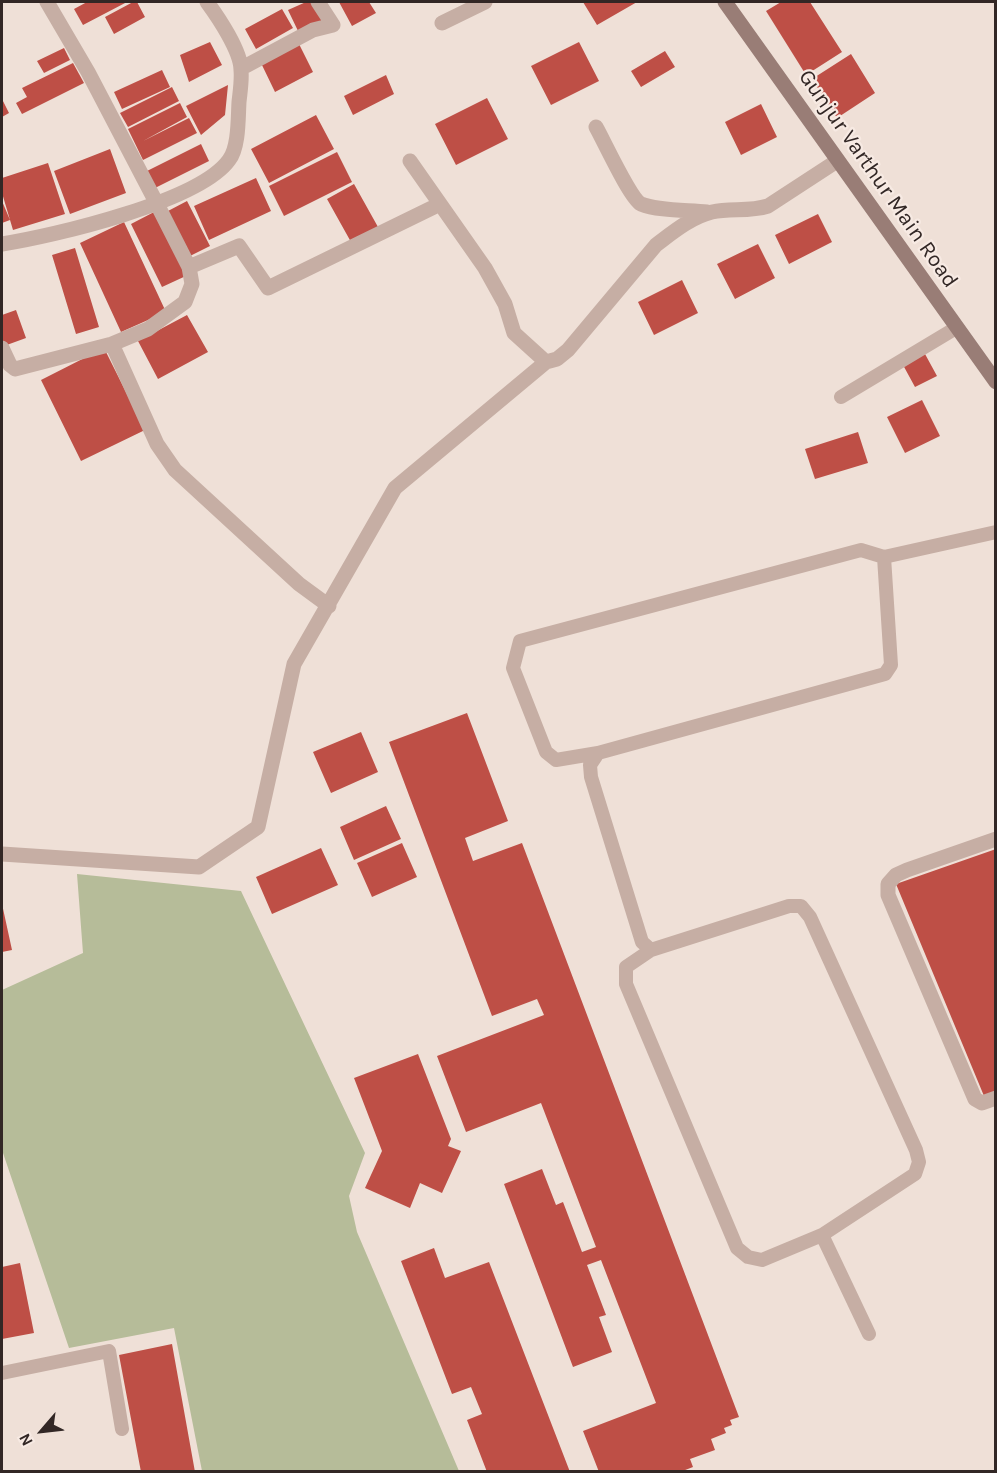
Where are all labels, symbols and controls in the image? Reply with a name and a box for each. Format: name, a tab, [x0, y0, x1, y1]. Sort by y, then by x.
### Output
street label: Gunjur Varthur Main Road	[793, 65, 963, 293]
north arrow	[12, 1401, 72, 1461]
text: N	[15, 1430, 37, 1449]

